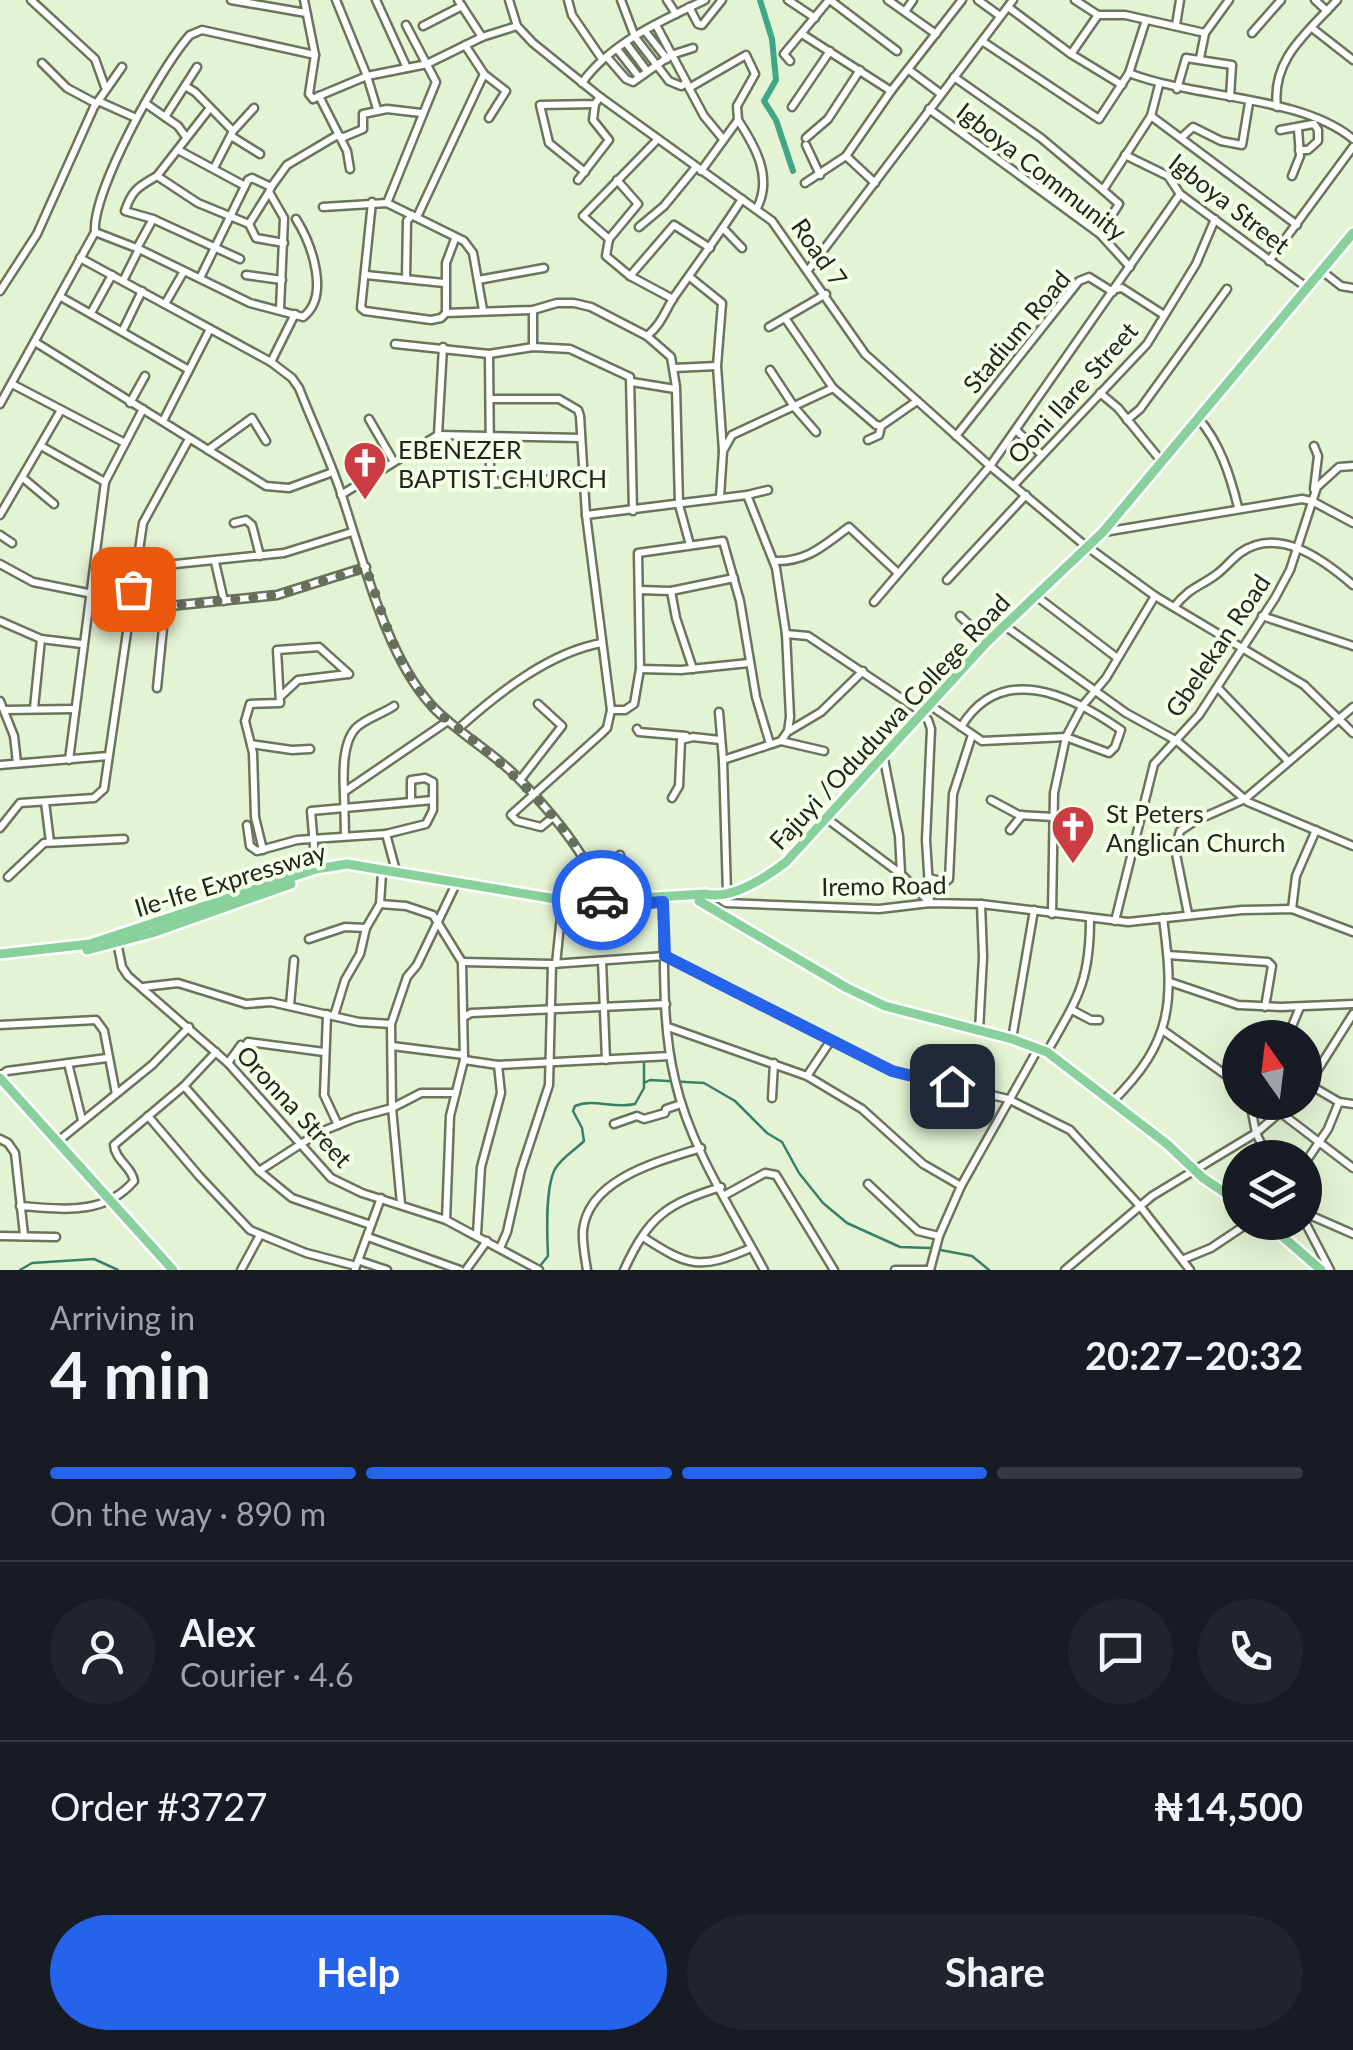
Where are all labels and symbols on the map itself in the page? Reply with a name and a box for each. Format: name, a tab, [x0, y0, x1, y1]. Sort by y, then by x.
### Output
street label: Igboya Community	[951, 96, 1133, 246]
street label: Igboya Street	[1164, 147, 1296, 259]
street label: Road 7	[786, 212, 854, 292]
street label: Stadium Road	[956, 264, 1076, 398]
street label: Ooni Ilare Street	[1001, 315, 1143, 469]
place label: EBENEZER BAPTIST CHURCH	[398, 434, 607, 493]
church icon: EBENEZER BAPTIST CHURCH	[342, 440, 388, 501]
pin	[91, 547, 176, 632]
street label: Gbelekan Road	[1158, 568, 1276, 722]
street label: Fajuyi /Oduduwa College Road	[763, 587, 1015, 855]
place label: St Peters Anglican Church	[1106, 798, 1286, 857]
church icon: St Peters Anglican Church	[1050, 804, 1096, 865]
street label: Ile-Ife Expressway	[131, 836, 329, 922]
courier	[552, 850, 652, 950]
street label: Iremo Road	[821, 869, 947, 901]
north arrow	[1222, 1020, 1322, 1120]
street label: Oronna Street	[231, 1039, 359, 1173]
pin	[910, 1044, 995, 1129]

